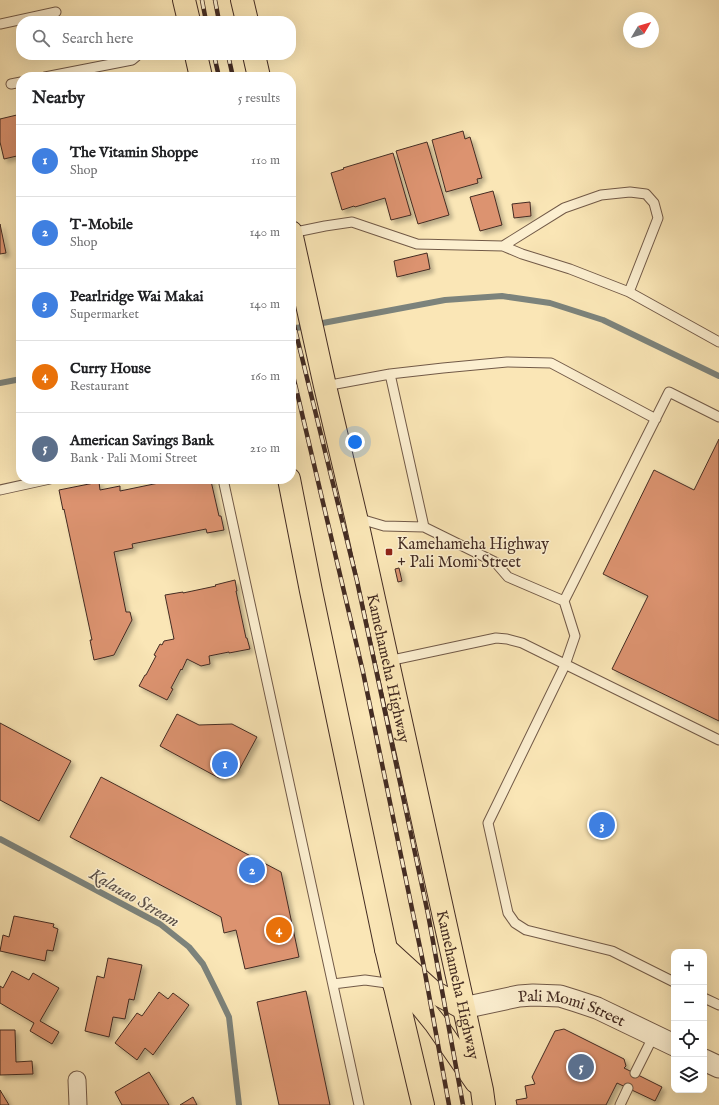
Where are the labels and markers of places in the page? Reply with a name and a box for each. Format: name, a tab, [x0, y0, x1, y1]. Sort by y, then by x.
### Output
place label: Kamehameha Highway + Pali Momi Street	[397, 535, 549, 573]
marker: Kamehameha Highway + Pali Momi Street	[384, 547, 394, 557]
pin: 1	[212, 749, 238, 779]
pin: 3	[589, 810, 615, 840]
pin: 2	[239, 855, 265, 885]
pin: 4	[266, 915, 292, 945]
pin: 5	[568, 1052, 594, 1082]

